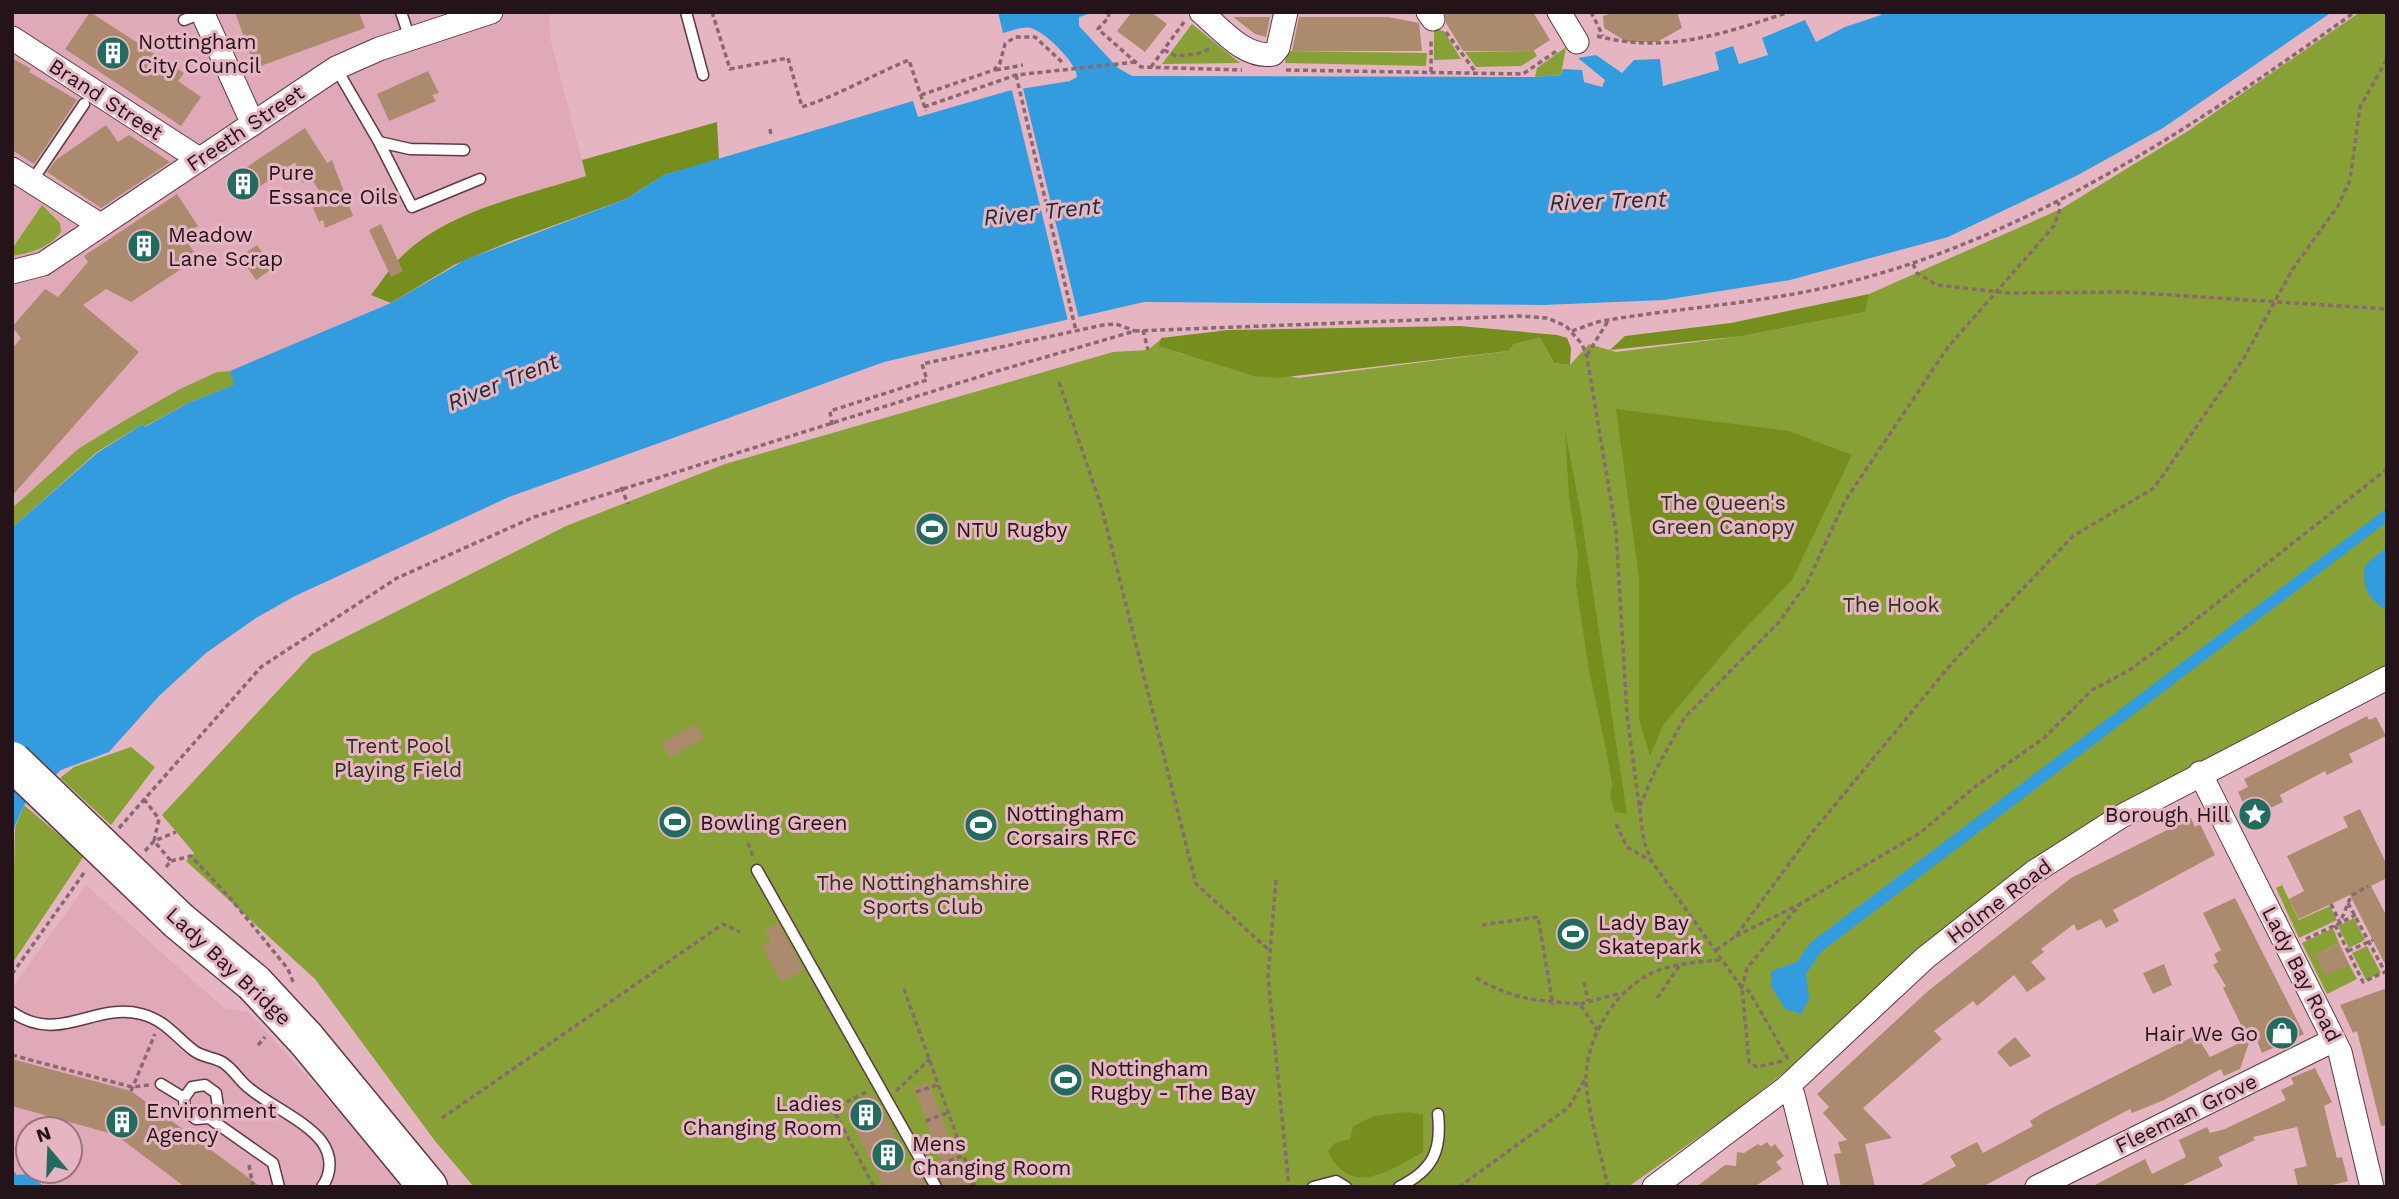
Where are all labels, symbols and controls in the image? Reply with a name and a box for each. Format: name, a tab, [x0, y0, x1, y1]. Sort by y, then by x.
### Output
place label: Nottingham City Council	[138, 29, 262, 78]
building icon: Nottingham City Council	[94, 34, 132, 72]
street label: Brand Street	[45, 53, 168, 145]
street label: Freeth Street	[182, 79, 309, 176]
place label: Pure Essance Oils	[268, 160, 398, 209]
building icon: Pure Essance Oils	[224, 165, 262, 203]
water label: River Trent	[1549, 185, 1668, 217]
water label: River Trent	[982, 192, 1103, 232]
place label: Meadow Lane Scrap	[168, 222, 283, 271]
building icon: Meadow Lane Scrap	[125, 227, 163, 265]
water label: River Trent	[443, 347, 563, 417]
park label: The Queen's Green Canopy	[1651, 490, 1795, 539]
sports icon: NTU Rugby	[913, 510, 951, 548]
place label: NTU Rugby	[956, 517, 1068, 542]
park label: The Hook	[1843, 592, 1940, 617]
park label: Trent Pool Playing Field	[334, 733, 462, 782]
place icon: Borough Hill	[2236, 795, 2274, 833]
place label: Nottingham Corsairs RFC	[1006, 801, 1137, 850]
place label: Borough Hill	[2105, 802, 2231, 827]
sports icon: Bowling Green	[656, 803, 694, 841]
sports icon: Nottingham Corsairs RFC	[962, 806, 1000, 844]
place label: Bowling Green	[700, 810, 848, 835]
street label: Holme Road	[1942, 853, 2056, 949]
park label: The Nottinghamshire Sports Club	[816, 870, 1030, 919]
street label: Lady Bay Bridge	[161, 902, 297, 1030]
street label: Lady Bay Road	[2257, 902, 2347, 1046]
place label: Lady Bay Skatepark	[1598, 910, 1701, 959]
sports icon: Lady Bay Skatepark	[1554, 915, 1592, 953]
shop icon: Hair We Go	[2263, 1014, 2301, 1052]
place label: Hair We Go	[2144, 1021, 2258, 1046]
place label: Nottingham Rugby - The Bay	[1090, 1056, 1256, 1105]
sports icon: Nottingham Rugby - The Bay	[1047, 1061, 1085, 1099]
street label: Fleeman Grove	[2111, 1068, 2261, 1158]
place label: Ladies Changing Room	[683, 1091, 842, 1140]
building icon: Ladies Changing Room	[847, 1096, 885, 1134]
place label: Environment Agency	[146, 1098, 276, 1147]
building icon: Environment Agency	[103, 1103, 141, 1141]
north arrow	[14, 1115, 84, 1185]
text: N	[33, 1121, 54, 1148]
place label: Mens Changing Room	[912, 1131, 1071, 1180]
building icon: Mens Changing Room	[869, 1136, 907, 1174]

